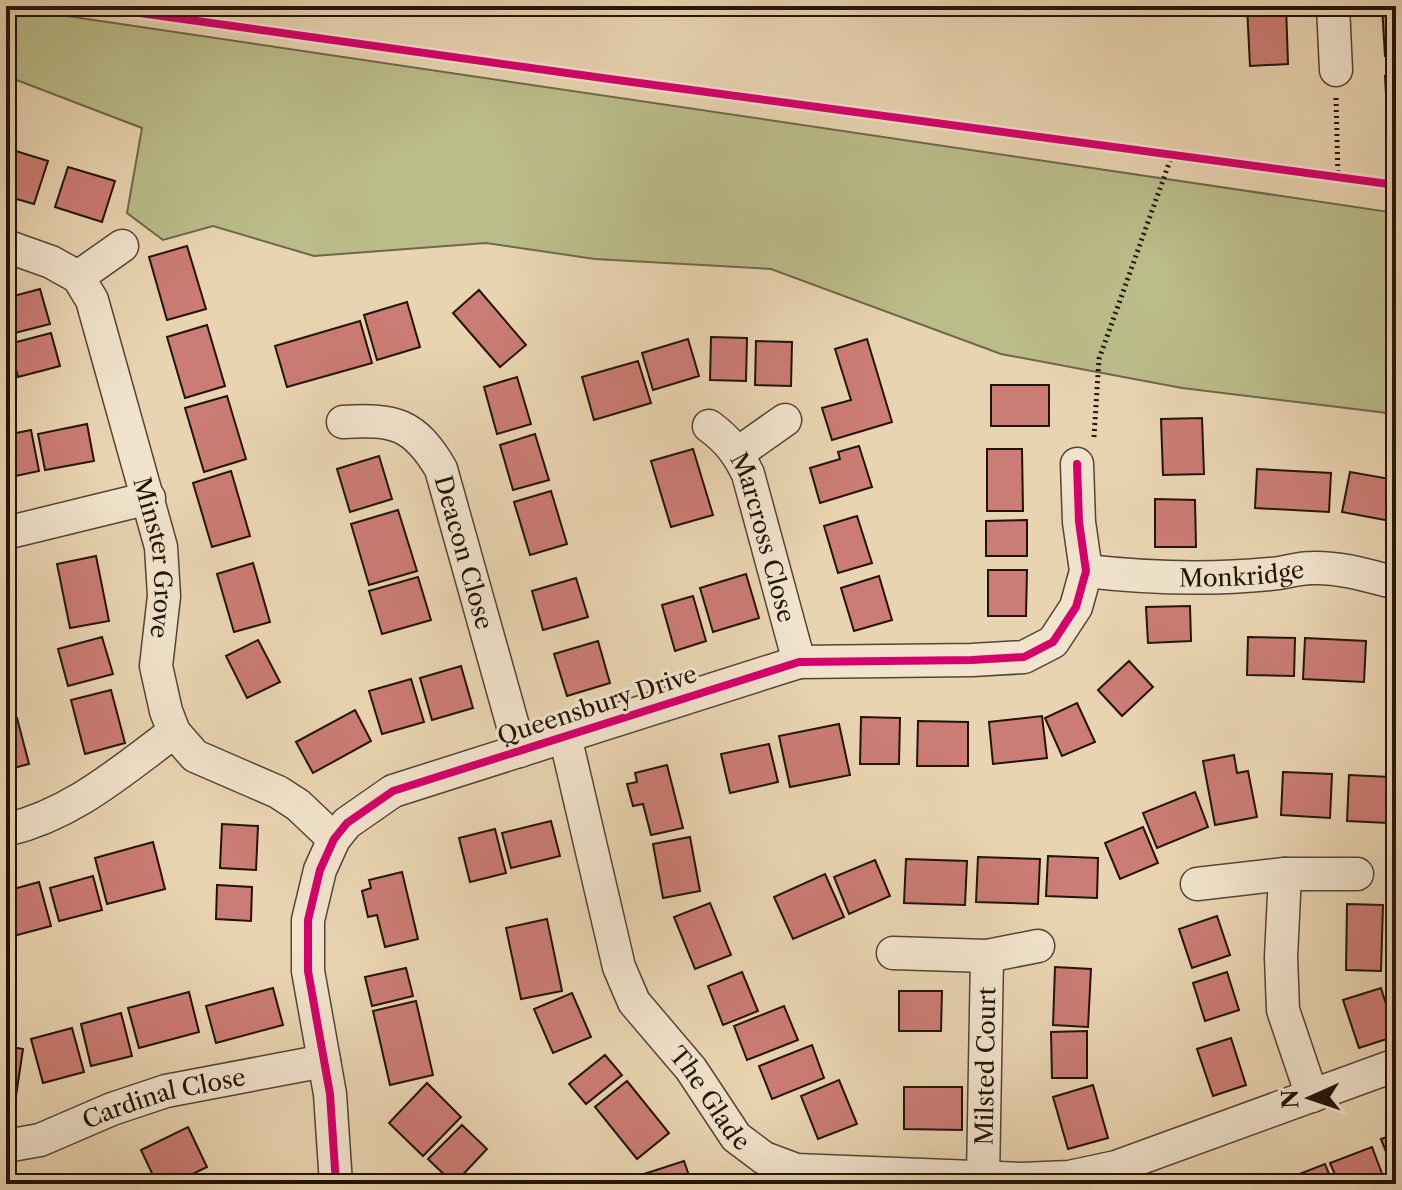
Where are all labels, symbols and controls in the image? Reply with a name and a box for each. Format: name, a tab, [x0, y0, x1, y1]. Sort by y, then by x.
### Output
street label: Marcross Close	[725, 447, 802, 626]
street label: Deacon Close	[429, 472, 500, 633]
street label: Minster Grove	[128, 474, 179, 640]
street label: Monkridge	[1179, 554, 1306, 592]
street label: Queensbury Drive	[494, 659, 700, 751]
street label: Milsted Court	[969, 986, 1001, 1146]
street label: The Glade	[664, 1040, 755, 1157]
north arrow	[1270, 1058, 1350, 1138]
street label: Cardinal Close	[78, 1062, 248, 1135]
text: N	[1277, 1089, 1305, 1109]

